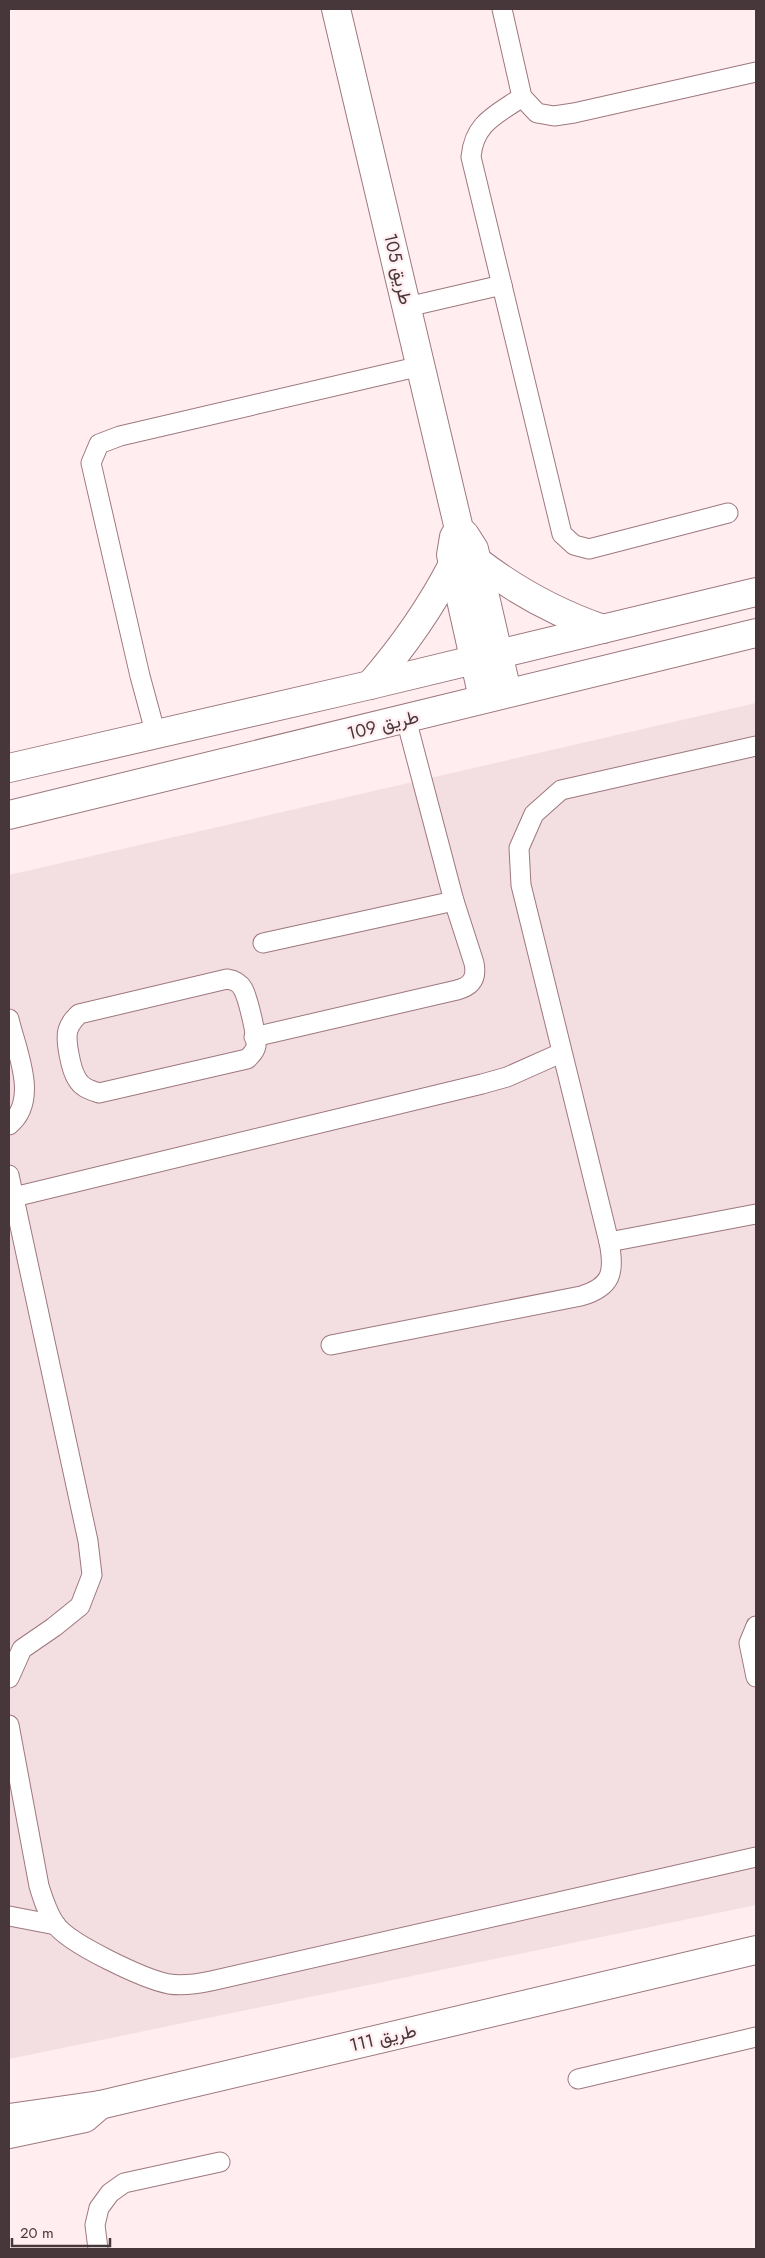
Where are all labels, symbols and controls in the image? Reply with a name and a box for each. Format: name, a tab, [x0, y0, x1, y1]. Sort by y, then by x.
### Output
street label: طريق 105	[377, 231, 419, 307]
street label: طريق 109	[345, 704, 421, 746]
street label: طريق 111	[347, 2018, 419, 2058]
scale bar	[12, 2216, 110, 2248]
text: 20 m	[20, 2222, 54, 2244]

